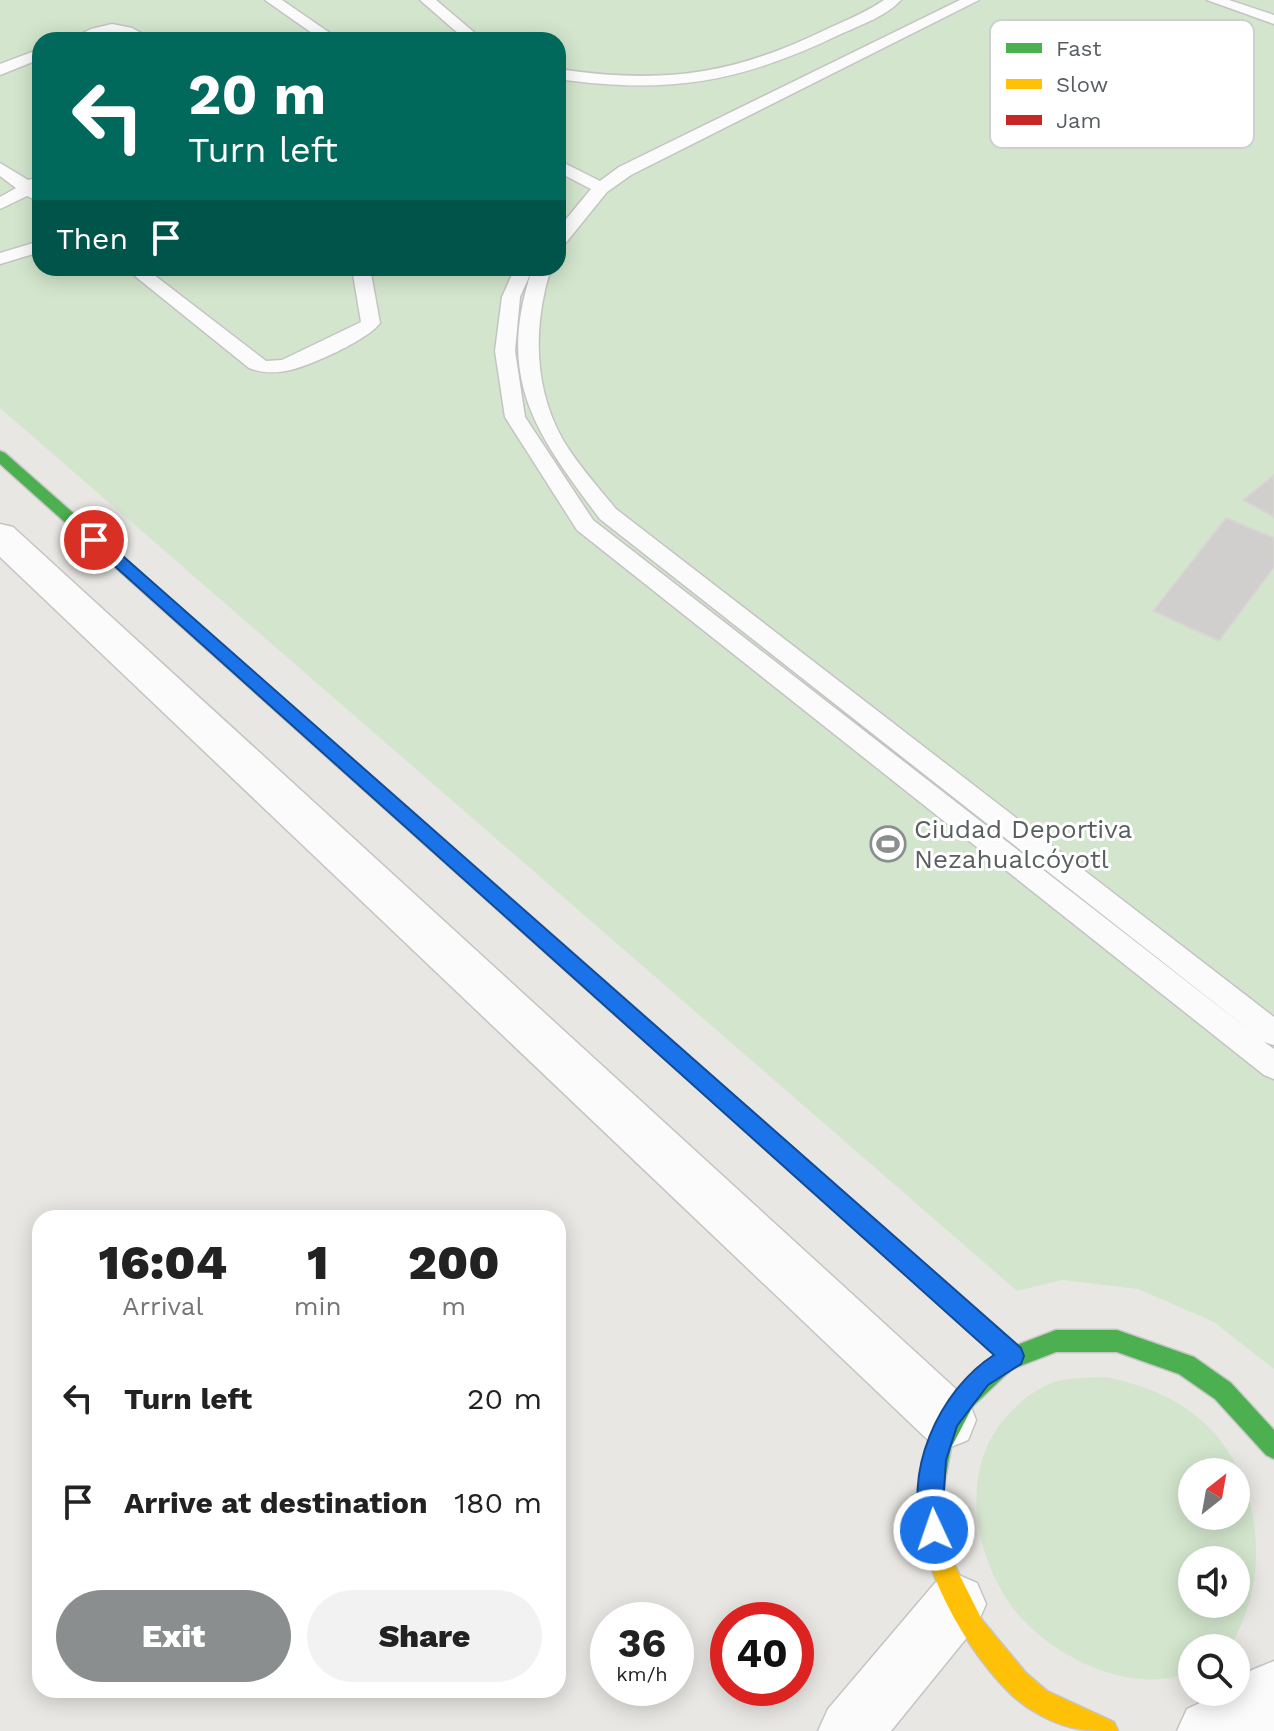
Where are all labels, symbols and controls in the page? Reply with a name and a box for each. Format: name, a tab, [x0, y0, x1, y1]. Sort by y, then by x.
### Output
legend	[990, 20, 1254, 148]
text: Fast	[1056, 36, 1102, 61]
text: 20 m	[188, 62, 326, 128]
icon: left	[56, 64, 160, 168]
text: Slow	[1056, 72, 1108, 97]
text: Jam	[1056, 108, 1101, 133]
text: Turn left	[188, 129, 338, 171]
icon: arrive	[144, 216, 188, 260]
text: Then	[56, 221, 128, 256]
pin	[60, 506, 128, 574]
icon: arrive	[72, 518, 116, 562]
place label: Ciudad Deportiva Nezahualcóyotl	[914, 814, 1132, 874]
sports icon: Ciudad Deportiva Nezahualcóyotl	[869, 825, 907, 863]
text: 16:04	[99, 1234, 227, 1291]
text: 1	[307, 1234, 328, 1291]
text: 200	[408, 1234, 499, 1291]
text: Arrival	[122, 1291, 203, 1321]
text: min	[294, 1291, 342, 1321]
text: m	[441, 1291, 466, 1321]
icon: left	[56, 1376, 100, 1420]
text: Turn left	[124, 1381, 252, 1416]
text: 20 m	[467, 1381, 542, 1416]
north arrow	[1178, 1458, 1250, 1530]
map controls	[1178, 1458, 1250, 1706]
icon: arrive	[56, 1480, 100, 1524]
text: Arrive at destination	[124, 1485, 428, 1520]
text: 180 m	[454, 1485, 542, 1520]
position arrow	[892, 1488, 976, 1572]
button: sound	[1178, 1546, 1250, 1618]
button: Exit	[56, 1590, 291, 1682]
button: Share	[307, 1590, 542, 1682]
speed limit sign: 40	[710, 1602, 814, 1706]
text: 36	[618, 1620, 666, 1667]
button: search	[1178, 1634, 1250, 1706]
text: km/h	[616, 1662, 668, 1686]

